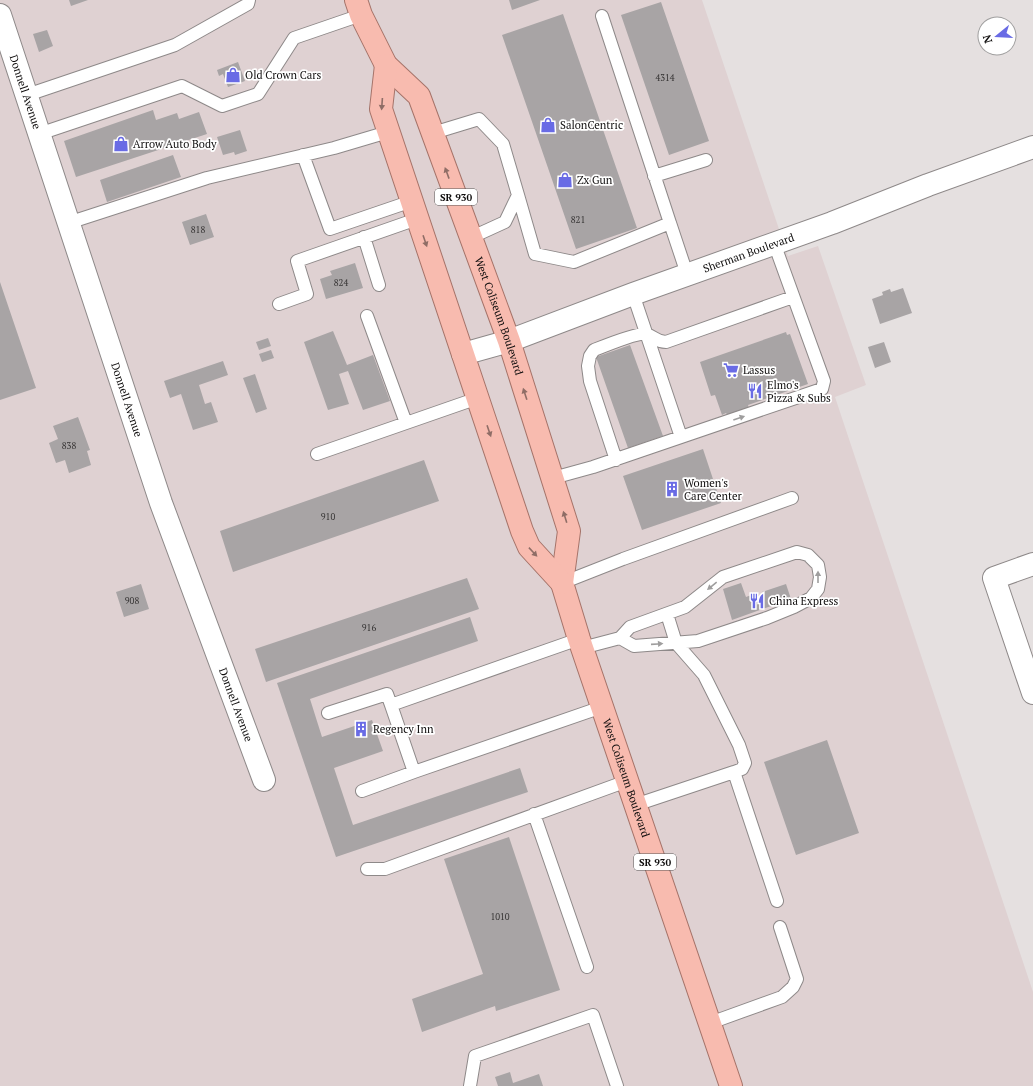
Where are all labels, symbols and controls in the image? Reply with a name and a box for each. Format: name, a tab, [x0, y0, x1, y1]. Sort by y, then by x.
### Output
north arrow	[977, 16, 1017, 56]
text: N	[979, 32, 995, 45]
street label: Donnell Avenue	[7, 53, 44, 131]
shop icon: Old Crown Cars	[224, 66, 242, 84]
place label: Old Crown Cars	[245, 68, 322, 82]
house number: 4314	[655, 72, 675, 84]
one-way arrow	[378, 98, 385, 110]
shop icon: SalonCentric	[539, 116, 557, 134]
place label: SalonCentric	[560, 118, 623, 132]
shop icon: Arrow Auto Body	[112, 135, 130, 153]
place label: Arrow Auto Body	[133, 137, 217, 151]
one-way arrow	[444, 166, 450, 178]
shop icon: Zx Gun	[556, 171, 574, 189]
place label: Zx Gun	[577, 173, 613, 187]
road number: SR 930	[435, 189, 477, 205]
house number: 821	[571, 214, 585, 226]
house number: 818	[191, 224, 205, 236]
street label: Sherman Boulevard	[701, 230, 796, 275]
one-way arrow	[422, 235, 428, 247]
street label: West Coliseum Boulevard	[472, 255, 526, 377]
house number: 824	[334, 277, 348, 289]
street label: Donnell Avenue	[108, 361, 146, 439]
supermarket icon: Lassus	[722, 361, 740, 379]
place label: Lassus	[743, 363, 775, 377]
place label: Elmo's Pizza & Subs	[767, 378, 831, 405]
restaurant icon: Elmo's Pizza & Subs	[746, 382, 764, 400]
one-way arrow	[522, 387, 528, 399]
one-way arrow	[733, 414, 745, 420]
one-way arrow	[486, 425, 492, 437]
house number: 838	[62, 440, 76, 452]
place label: Women's Care Center	[684, 476, 743, 503]
building icon: Women's Care Center	[663, 480, 681, 498]
house number: 910	[321, 511, 335, 523]
one-way arrow	[562, 511, 568, 523]
one-way arrow	[529, 547, 538, 557]
one-way arrow	[815, 570, 821, 583]
one-way arrow	[706, 582, 717, 591]
restaurant icon: China Express	[748, 592, 766, 610]
place label: China Express	[769, 594, 838, 608]
house number: 908	[125, 595, 139, 607]
house number: 916	[362, 622, 376, 634]
one-way arrow	[651, 641, 663, 648]
street label: Donnell Avenue	[216, 666, 256, 744]
street label: West Coliseum Boulevard	[600, 717, 653, 839]
building icon: Regency Inn	[352, 720, 370, 738]
place label: Regency Inn	[373, 722, 434, 736]
road number: SR 930	[634, 854, 676, 870]
house number: 1010	[490, 911, 510, 923]

